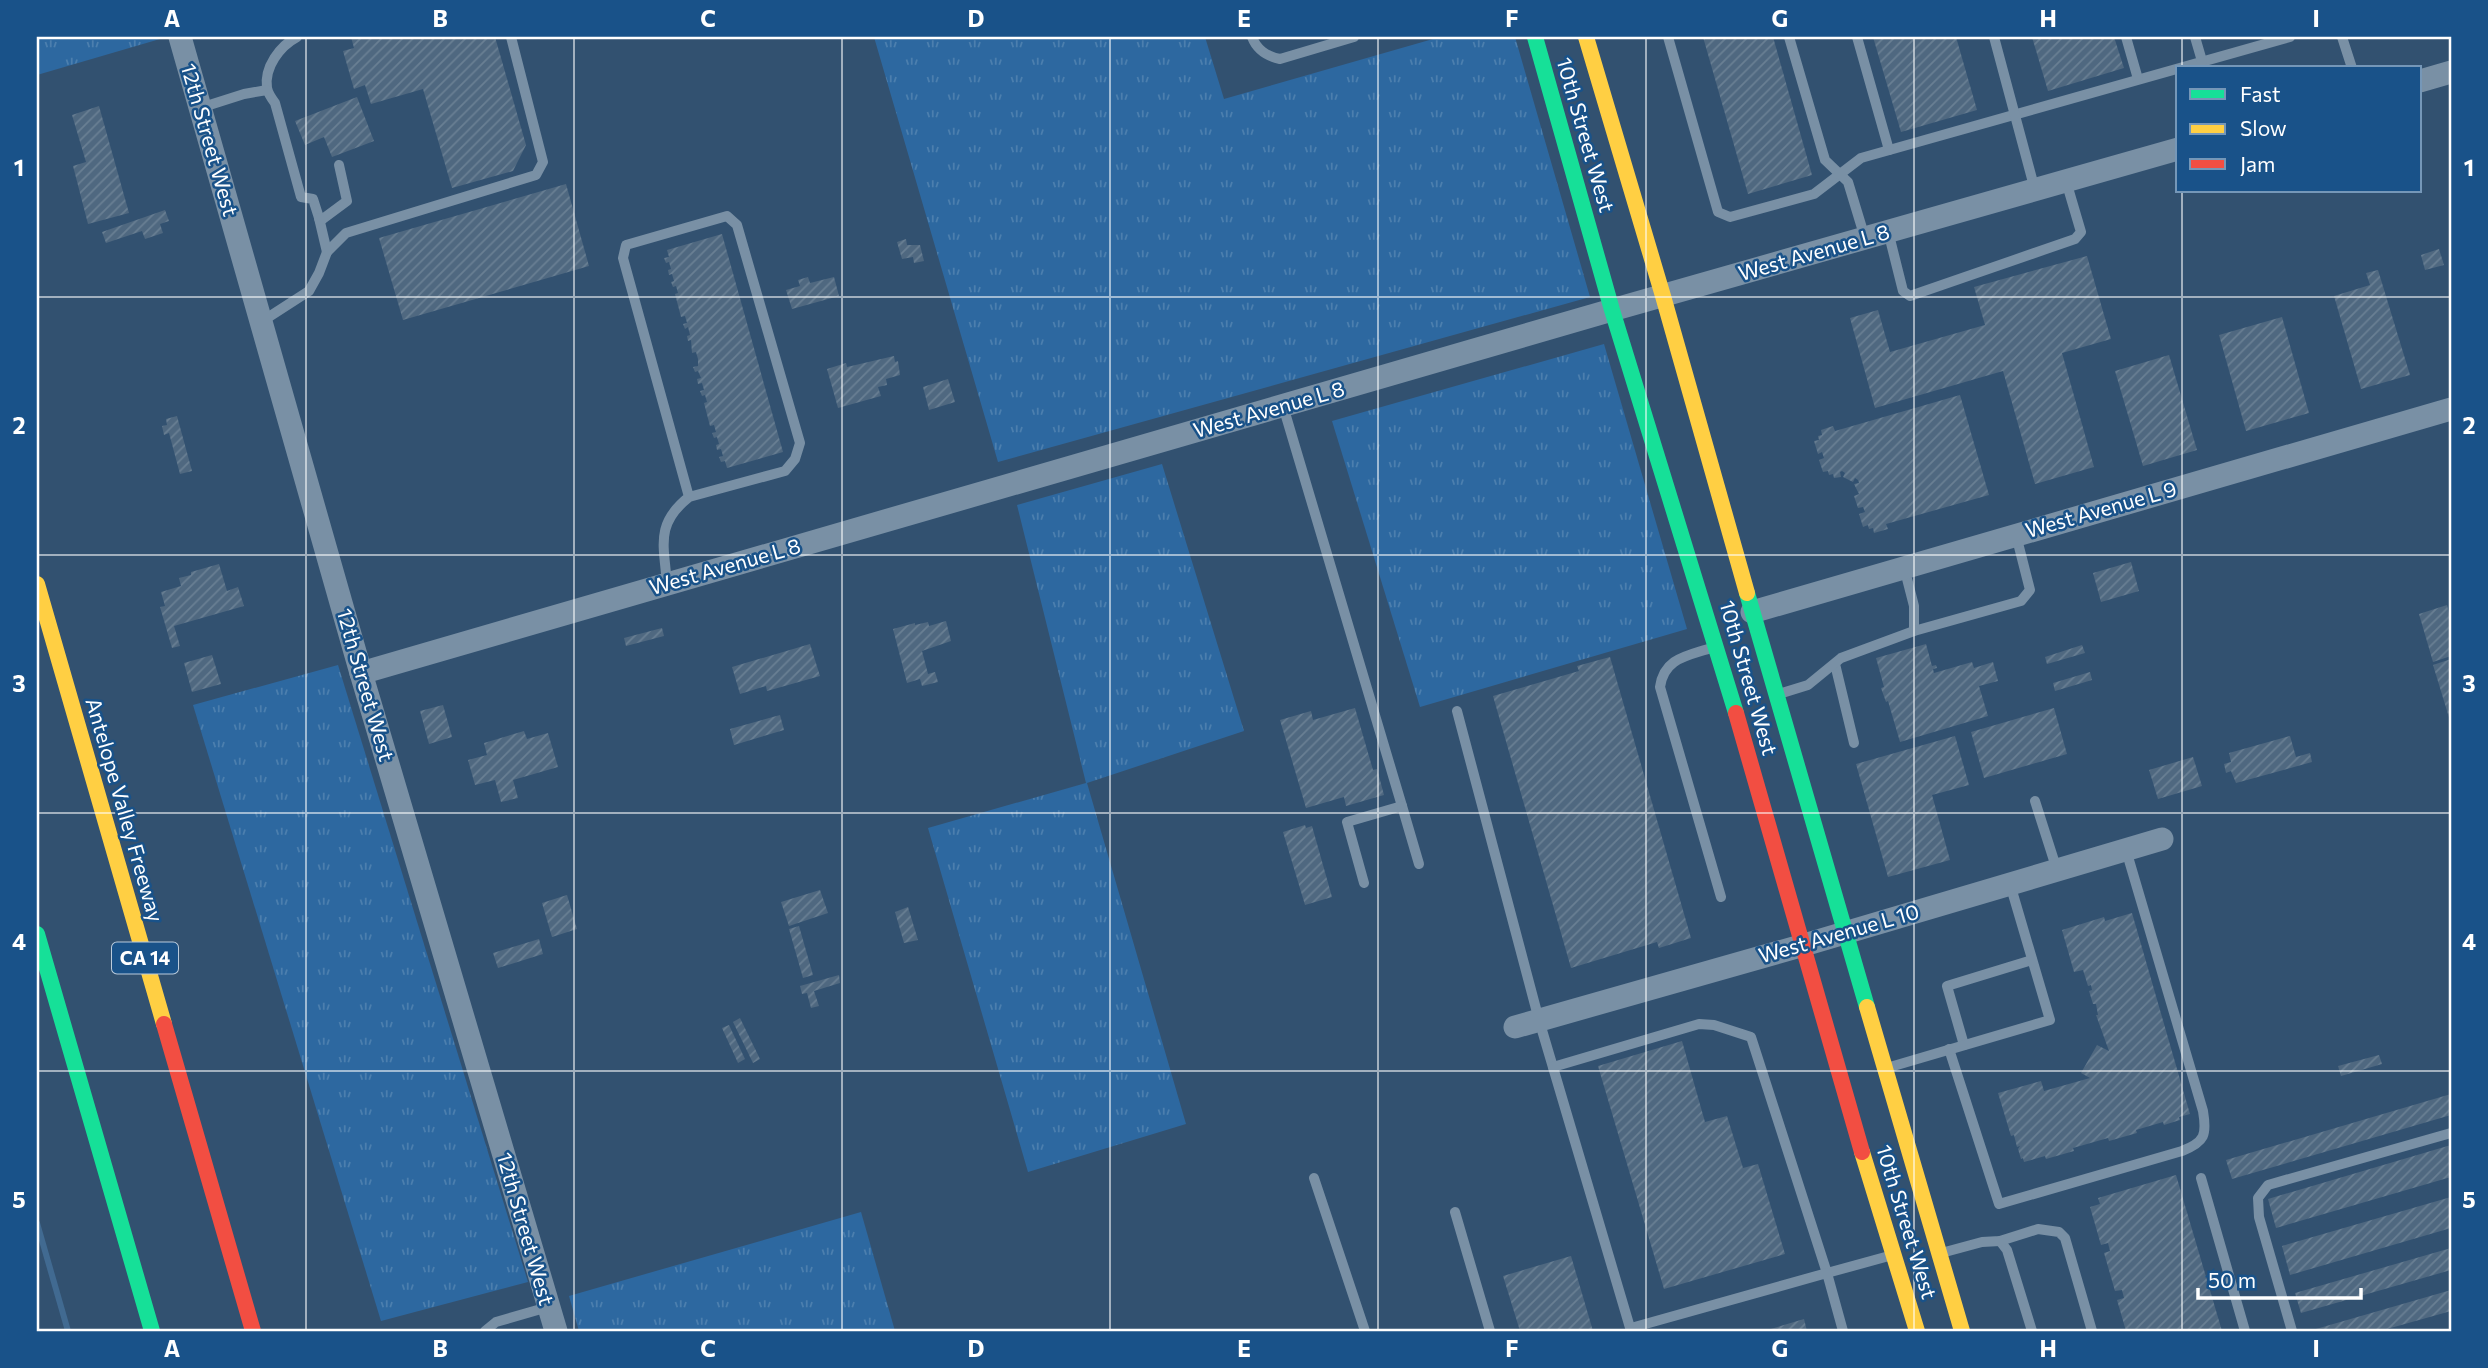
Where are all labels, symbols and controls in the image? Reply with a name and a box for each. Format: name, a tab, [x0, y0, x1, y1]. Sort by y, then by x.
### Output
text: A	[164, 4, 181, 32]
text: B	[432, 4, 448, 32]
text: C	[700, 4, 716, 32]
text: D	[968, 4, 985, 32]
text: E	[1237, 4, 1251, 32]
text: F	[1505, 4, 1519, 32]
text: G	[1772, 4, 1788, 32]
text: H	[2039, 4, 2057, 32]
text: I	[2312, 4, 2320, 32]
street label: 10th Street West	[1552, 54, 1620, 215]
street label: 12th Street West	[177, 60, 244, 219]
legend	[2176, 66, 2422, 192]
text: Fast	[2240, 81, 2281, 106]
text: Slow	[2240, 115, 2287, 140]
text: Jam	[2240, 151, 2275, 176]
text: 1	[14, 153, 24, 181]
text: 1	[2464, 153, 2474, 181]
street label: West Avenue L 8	[1735, 218, 1892, 285]
street label: West Avenue L 8	[1190, 375, 1347, 442]
text: 2	[12, 411, 26, 439]
text: 2	[2462, 411, 2476, 439]
street label: West Avenue L 9	[2022, 475, 2179, 542]
street label: West Avenue L 8	[646, 532, 803, 599]
street label: 10th Street West	[1715, 597, 1783, 758]
street label: 12th Street West	[333, 605, 400, 764]
text: 3	[12, 669, 26, 697]
text: 3	[2462, 669, 2476, 697]
street label: Antelope Valley Freeway	[81, 695, 169, 925]
street label: West Avenue L 10	[1755, 898, 1922, 967]
text: 4	[12, 927, 26, 955]
text: 4	[2462, 927, 2476, 955]
road number: CA 14	[112, 942, 178, 974]
street label: 10th Street West	[1872, 1141, 1943, 1302]
street label: 12th Street West	[493, 1149, 560, 1308]
text: 5	[12, 1185, 26, 1213]
text: 5	[2462, 1185, 2476, 1213]
scale bar	[2198, 1256, 2360, 1300]
text: 50 m	[2208, 1267, 2256, 1292]
text: A	[164, 1334, 181, 1362]
text: B	[432, 1334, 448, 1362]
text: C	[700, 1334, 716, 1362]
text: D	[968, 1334, 985, 1362]
text: E	[1237, 1334, 1251, 1362]
text: F	[1505, 1334, 1519, 1362]
text: G	[1772, 1334, 1788, 1362]
text: H	[2039, 1334, 2057, 1362]
text: I	[2312, 1334, 2320, 1362]

